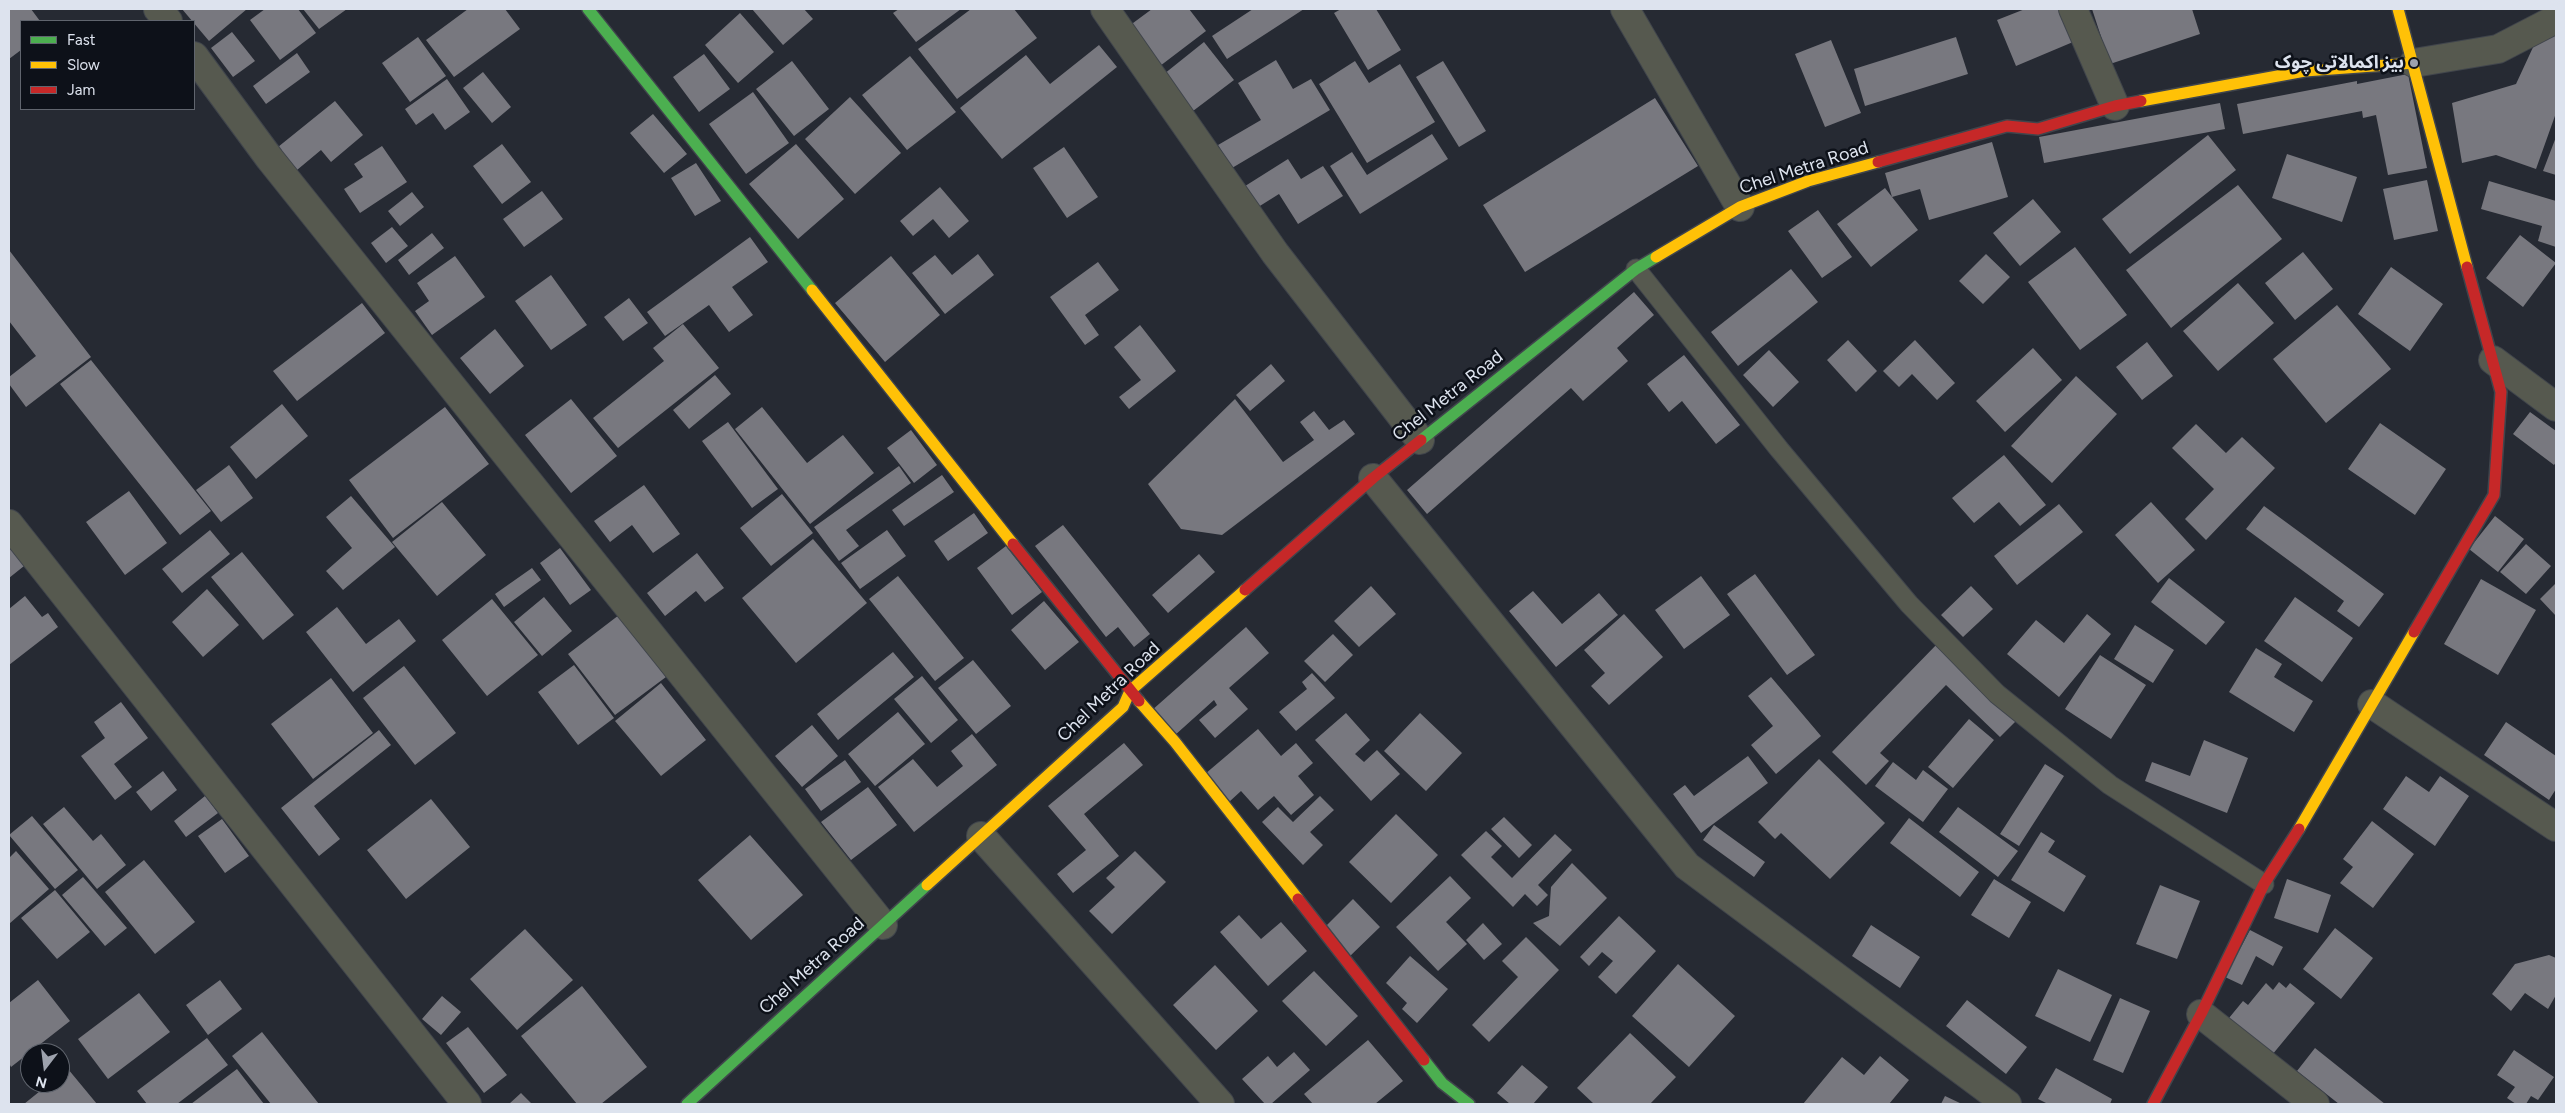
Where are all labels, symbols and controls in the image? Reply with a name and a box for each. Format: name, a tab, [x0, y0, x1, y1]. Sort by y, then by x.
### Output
legend	[20, 20, 195, 110]
text: Fast	[67, 31, 95, 49]
place label: بیز اکمالاتی چوک	[2275, 52, 2404, 74]
text: Slow	[67, 56, 100, 74]
marker: بیز اکمالاتی چوک	[2408, 57, 2420, 69]
text: Jam	[67, 81, 95, 99]
street label: Chel Metra Road	[1737, 137, 1871, 199]
street label: Chel Metra Road	[1388, 346, 1508, 446]
street label: Chel Metra Road	[1053, 638, 1165, 746]
street label: Chel Metra Road	[755, 913, 869, 1019]
north arrow	[20, 1043, 70, 1093]
text: N	[34, 1072, 49, 1092]

